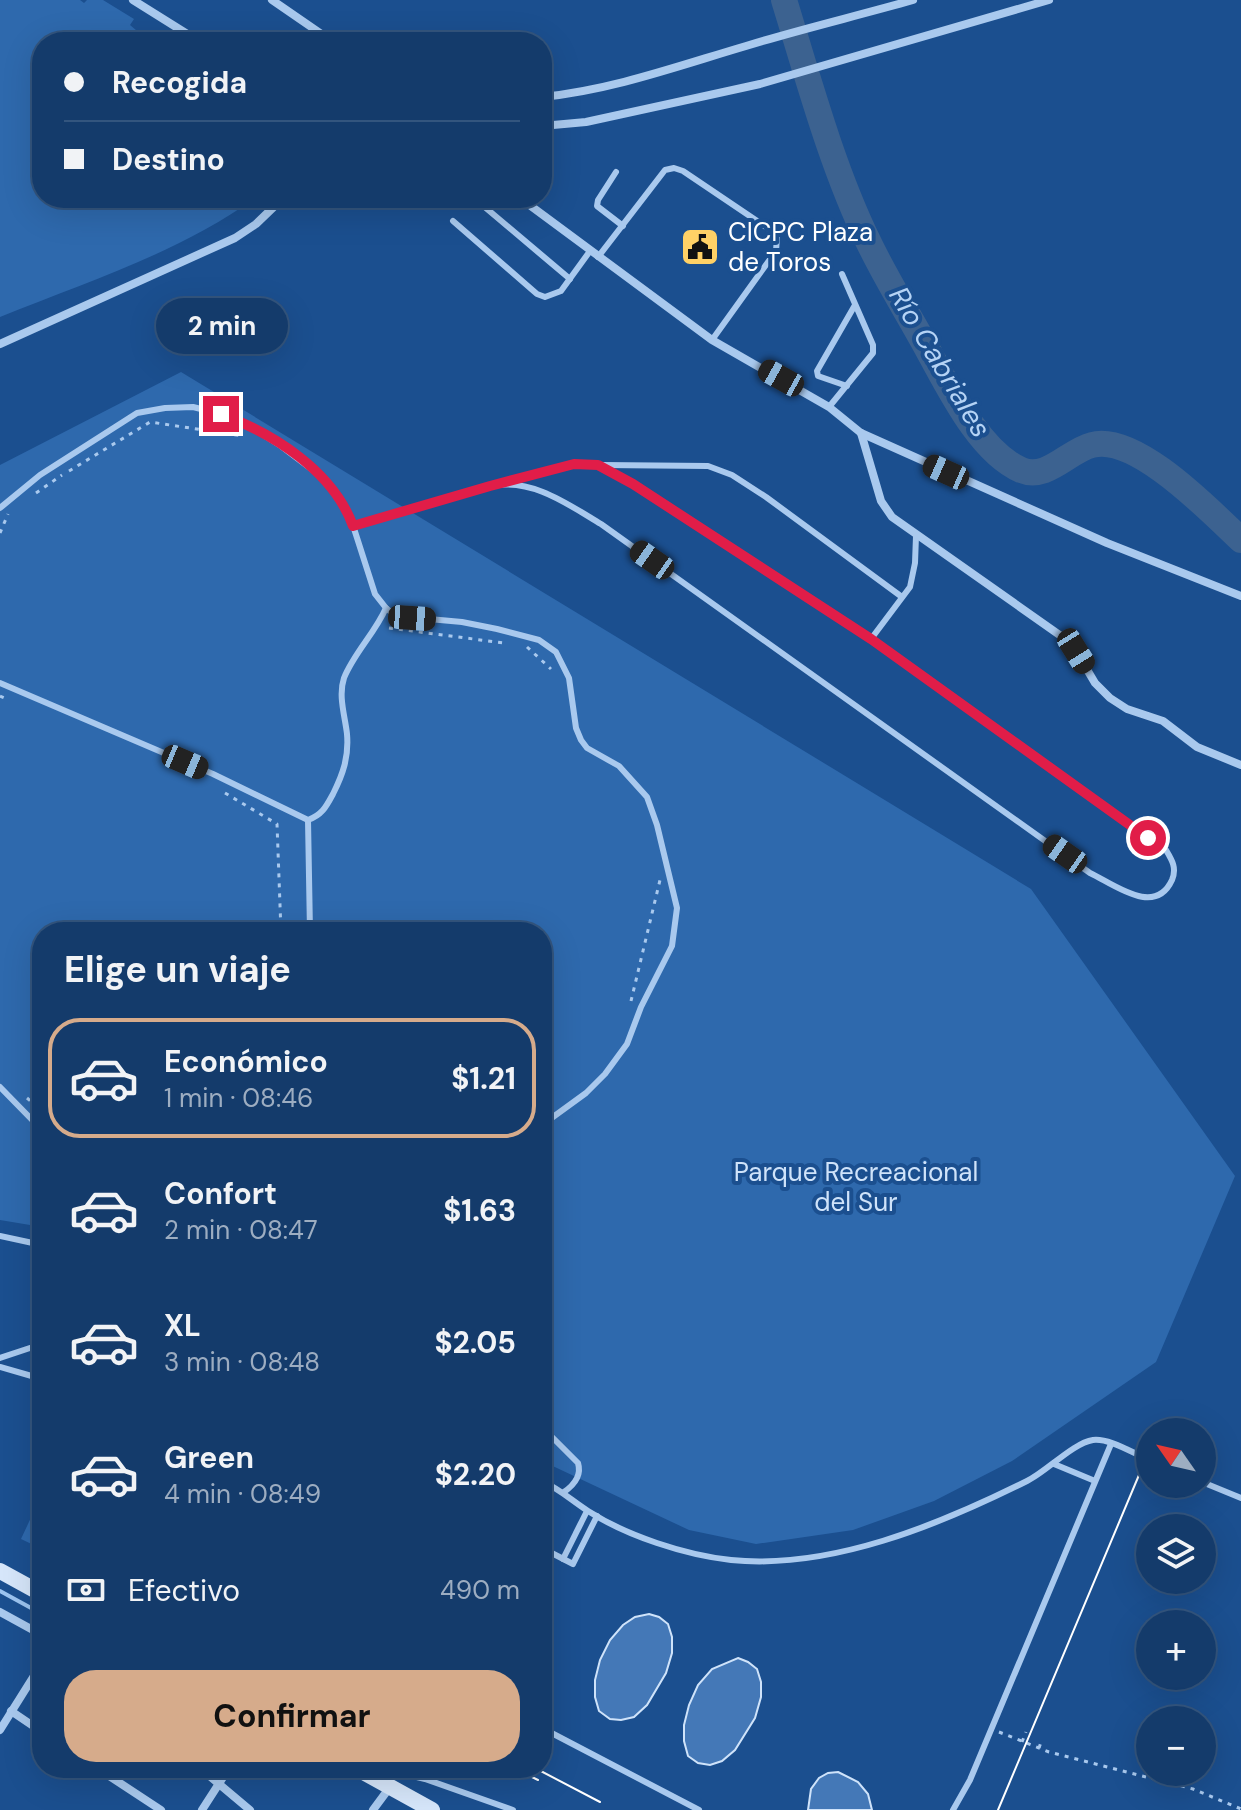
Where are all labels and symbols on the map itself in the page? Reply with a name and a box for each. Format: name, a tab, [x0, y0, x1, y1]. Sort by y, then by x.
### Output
place label: CICPC Plaza de Toros	[728, 215, 873, 279]
public building icon: CICPC Plaza de Toros	[679, 226, 721, 268]
water label: Río Cabriales	[881, 280, 999, 444]
callout: 2 min	[155, 298, 287, 354]
car	[754, 356, 808, 400]
route end	[203, 396, 239, 432]
car	[919, 451, 973, 493]
car	[625, 536, 679, 584]
car	[387, 604, 437, 632]
car	[1053, 624, 1099, 678]
car	[158, 742, 212, 782]
route start	[1130, 820, 1166, 856]
car	[1038, 830, 1092, 878]
park label: Parque Recreacional del Sur	[734, 1155, 978, 1219]
north arrow	[1136, 1418, 1216, 1498]

